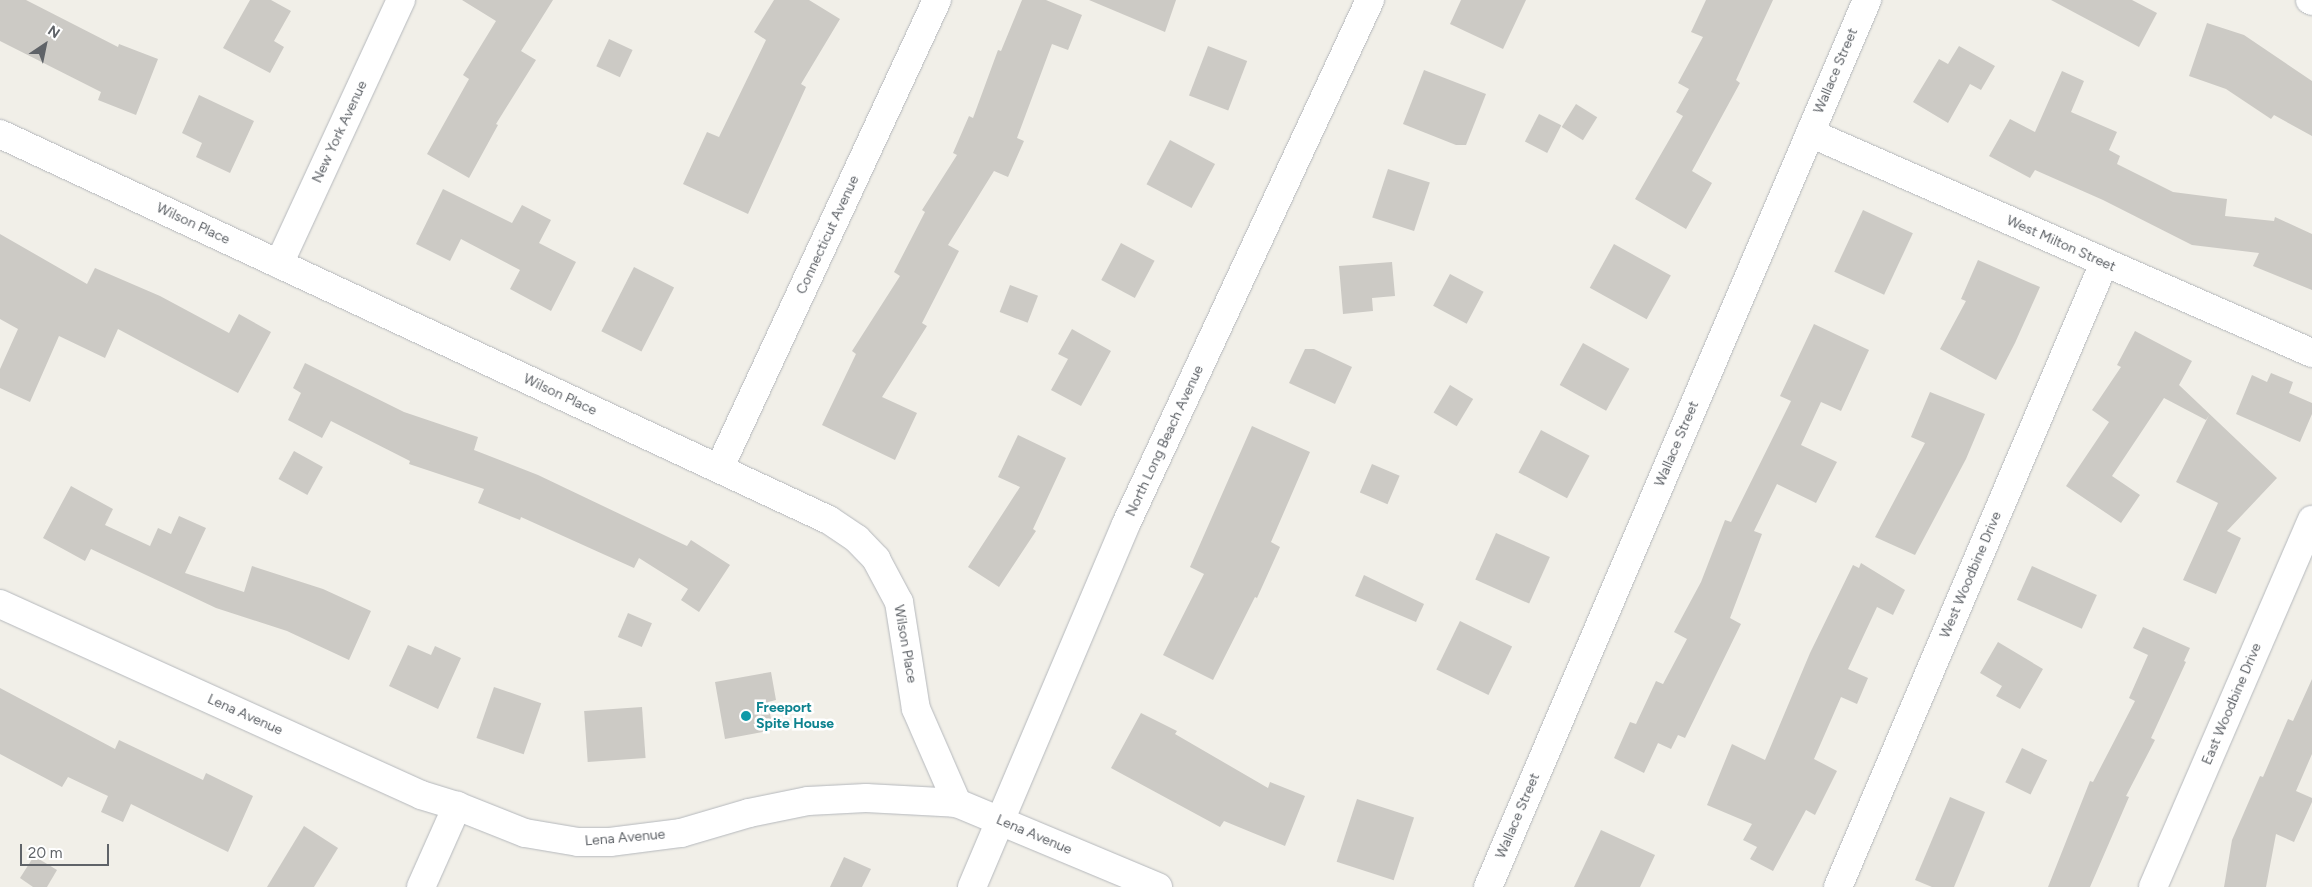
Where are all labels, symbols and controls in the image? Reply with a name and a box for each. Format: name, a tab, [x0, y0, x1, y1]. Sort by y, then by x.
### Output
north arrow	[20, 20, 70, 70]
text: N	[44, 22, 63, 42]
street label: Wallace Street	[1810, 26, 1862, 116]
street label: New York Avenue	[309, 78, 371, 186]
street label: Connecticut Avenue	[793, 173, 863, 297]
street label: Wilson Place	[154, 200, 232, 248]
street label: West Milton Street	[2004, 212, 2118, 276]
street label: North Long Beach Avenue	[1123, 363, 1207, 519]
street label: Wilson Place	[521, 371, 599, 419]
street label: Wallace Street	[1651, 399, 1703, 489]
street label: West Woodbine Drive	[1937, 509, 2005, 641]
street label: Wilson Place	[890, 604, 920, 684]
street label: East Woodbine Drive	[2199, 641, 2265, 767]
street label: Lena Avenue	[205, 691, 285, 739]
place label: Freeport Spite House	[756, 700, 834, 732]
marker: Freeport Spite House	[740, 710, 752, 722]
street label: Wallace Street	[1492, 771, 1544, 861]
street label: Lena Avenue	[994, 812, 1074, 858]
street label: Lena Avenue	[584, 826, 666, 850]
scale bar	[22, 834, 111, 866]
text: 20 m	[28, 844, 62, 862]

